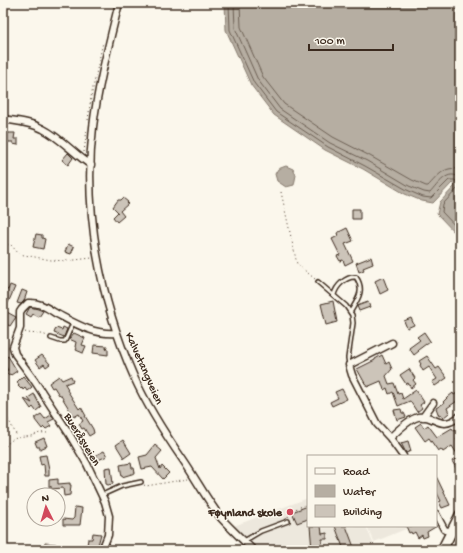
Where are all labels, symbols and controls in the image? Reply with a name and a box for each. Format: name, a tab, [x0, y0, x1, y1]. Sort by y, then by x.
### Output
scale bar	[309, 26, 393, 52]
text: 100 m	[314, 35, 345, 49]
street label: Kalvetangveien	[121, 331, 165, 407]
street label: Bueråsveien	[60, 410, 103, 469]
legend	[307, 455, 437, 527]
text: Road	[343, 466, 370, 480]
text: Water	[343, 486, 377, 500]
north arrow	[26, 487, 66, 527]
text: N	[41, 493, 49, 505]
text: Building	[342, 506, 382, 520]
place label: Føynland skole	[207, 507, 283, 521]
marker: Føynland skole	[285, 507, 295, 517]

